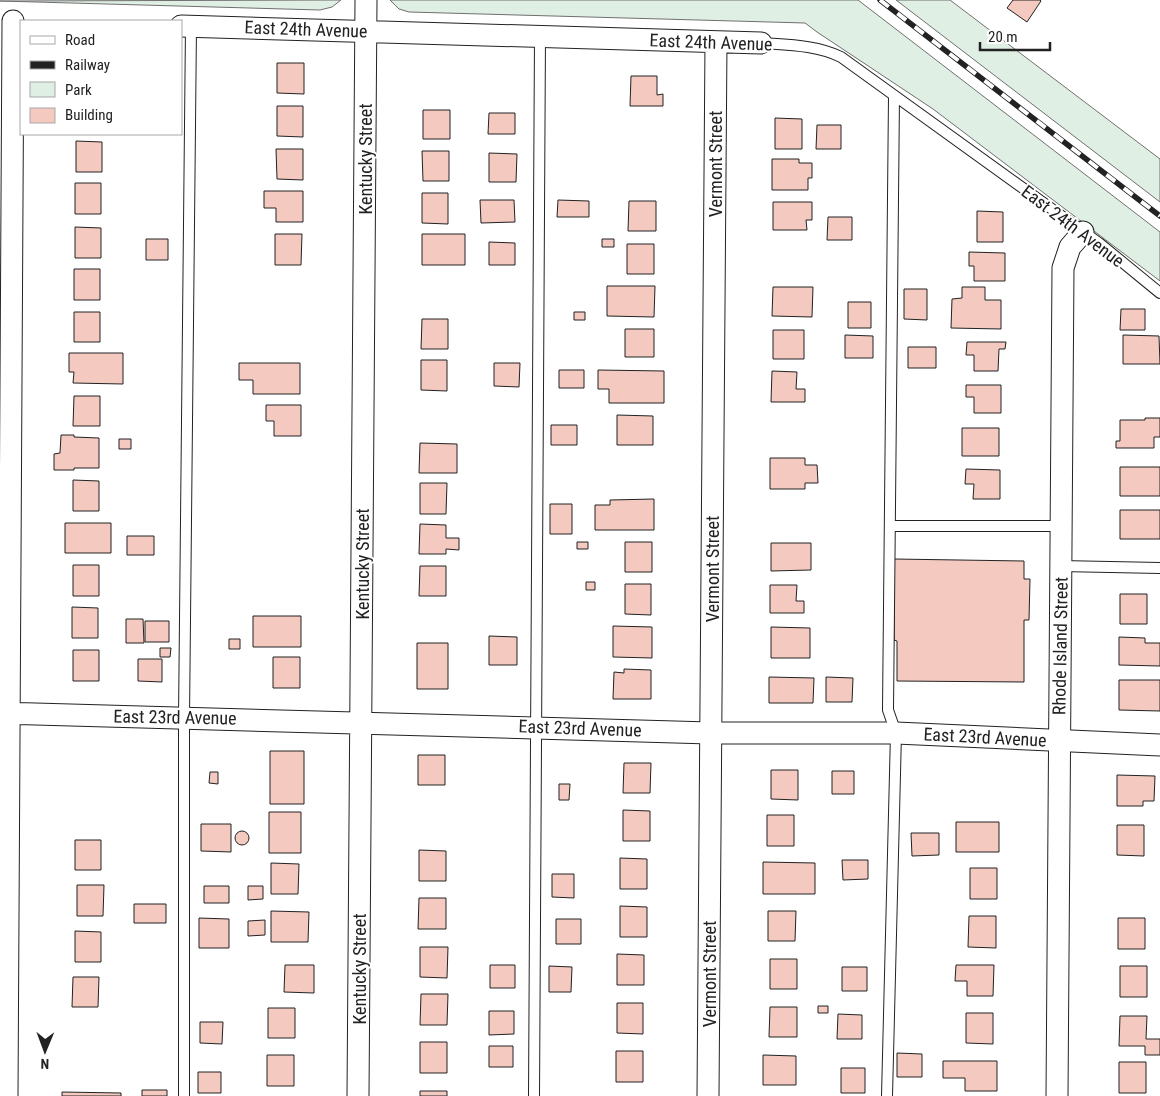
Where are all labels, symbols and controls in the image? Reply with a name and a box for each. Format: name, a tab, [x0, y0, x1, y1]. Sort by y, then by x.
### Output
street label: East 24th Avenue	[244, 16, 368, 42]
legend	[20, 20, 182, 135]
scale bar	[980, 20, 1050, 52]
text: 20 m	[988, 28, 1018, 46]
street label: East 24th Avenue	[649, 29, 773, 55]
text: Road	[65, 31, 95, 49]
text: Railway	[65, 56, 110, 74]
text: Park	[65, 81, 92, 99]
street label: Kentucky Street	[355, 103, 376, 215]
text: Building	[65, 106, 113, 124]
street label: Vermont Street	[705, 111, 726, 217]
street label: East 24th Avenue	[1018, 181, 1128, 271]
street label: Kentucky Street	[352, 508, 373, 620]
street label: Vermont Street	[702, 516, 723, 622]
street label: Rhode Island Street	[1048, 577, 1072, 715]
street label: East 23rd Avenue	[113, 705, 237, 729]
street label: East 23rd Avenue	[518, 715, 642, 741]
street label: East 23rd Avenue	[923, 723, 1047, 751]
street label: Kentucky Street	[349, 913, 370, 1025]
street label: Vermont Street	[699, 921, 720, 1027]
north arrow	[20, 1026, 70, 1076]
text: N	[40, 1056, 49, 1072]

